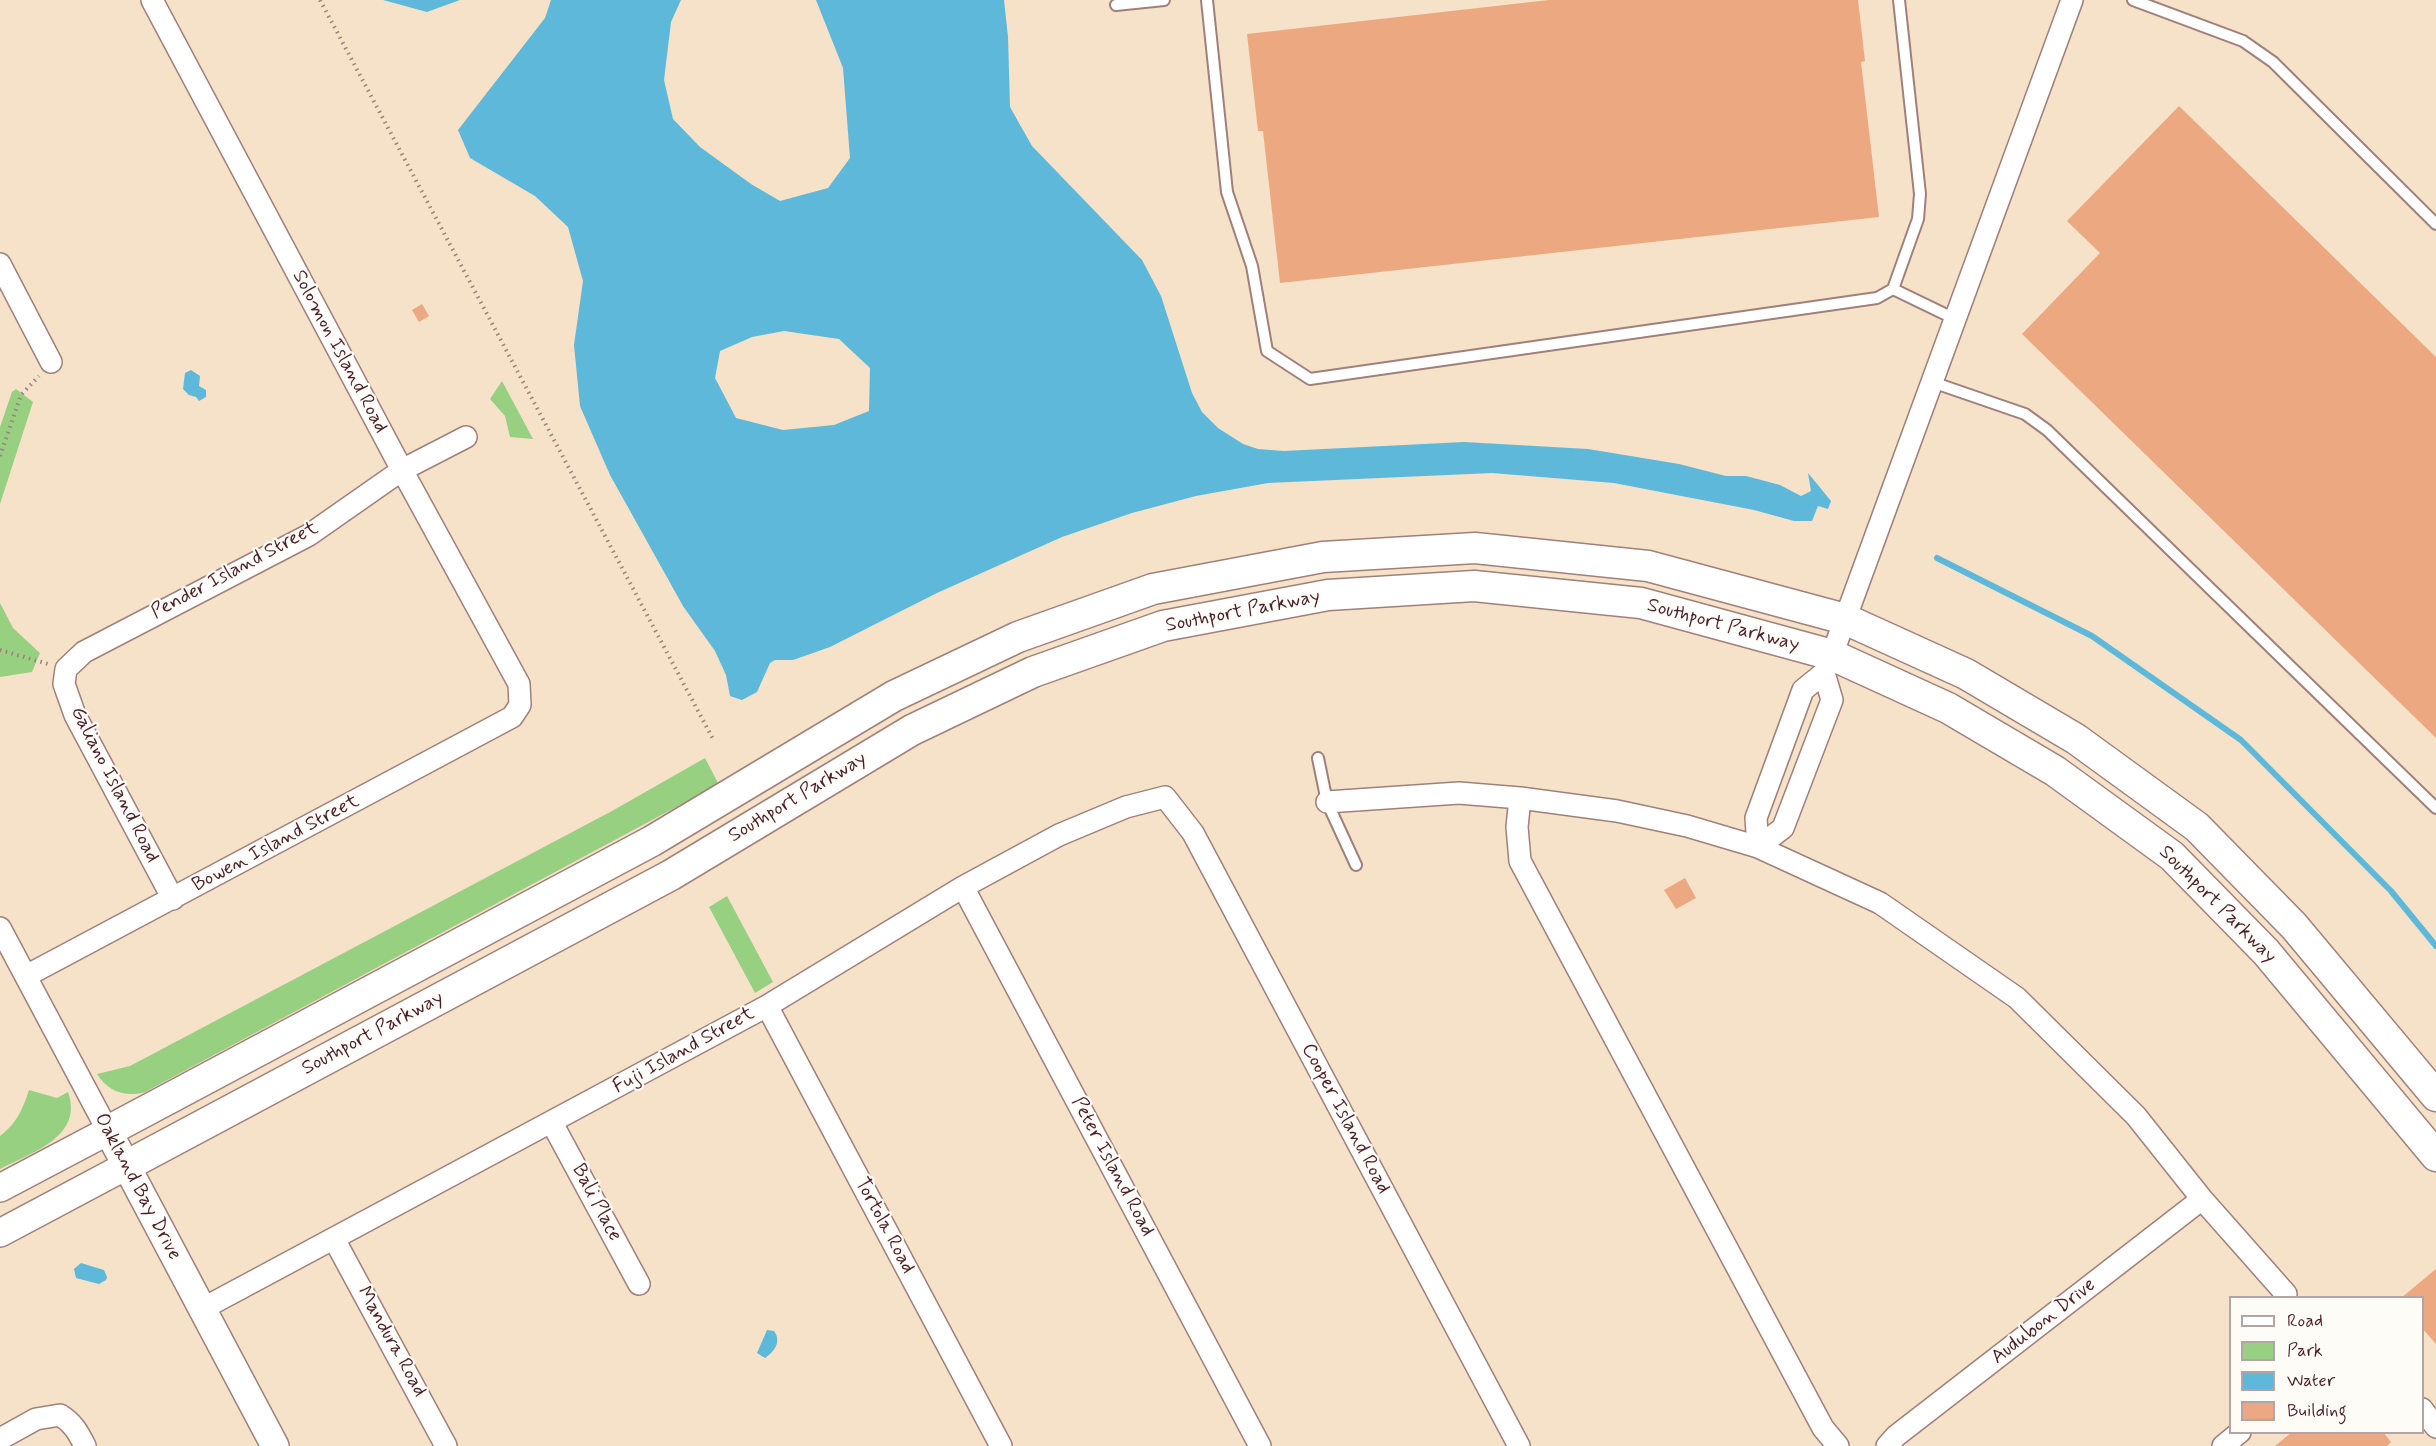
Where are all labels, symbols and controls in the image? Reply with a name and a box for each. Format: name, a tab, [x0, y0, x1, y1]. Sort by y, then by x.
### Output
street label: Solomon Island Road	[286, 266, 392, 438]
street label: Pender Island Street	[147, 517, 323, 625]
street label: Southport Parkway	[1164, 585, 1322, 639]
street label: Southport Parkway	[1644, 594, 1802, 658]
street label: Galiano Island Road	[64, 703, 164, 867]
street label: Southport Parkway	[725, 747, 871, 849]
street label: Bowen Island Street	[189, 790, 363, 898]
street label: Southport Parkway	[2153, 841, 2281, 969]
street label: Southport Parkway	[298, 987, 448, 1081]
street label: Fuji Island Street	[609, 1002, 759, 1100]
street label: Cooper Island Road	[1295, 1040, 1395, 1198]
street label: Peter Island Road	[1065, 1093, 1159, 1241]
street label: Oakland Bay Drive	[88, 1109, 186, 1265]
street label: Bali Place	[566, 1160, 626, 1246]
street label: Tortola Road	[849, 1174, 919, 1278]
street label: Audubon Drive	[1987, 1274, 2101, 1370]
street label: Mandura Road	[351, 1283, 431, 1401]
legend	[2229, 1296, 2424, 1434]
text: Road	[2287, 1309, 2323, 1333]
text: Park	[2287, 1339, 2323, 1363]
text: Water	[2287, 1369, 2335, 1393]
text: Building	[2287, 1399, 2347, 1423]

